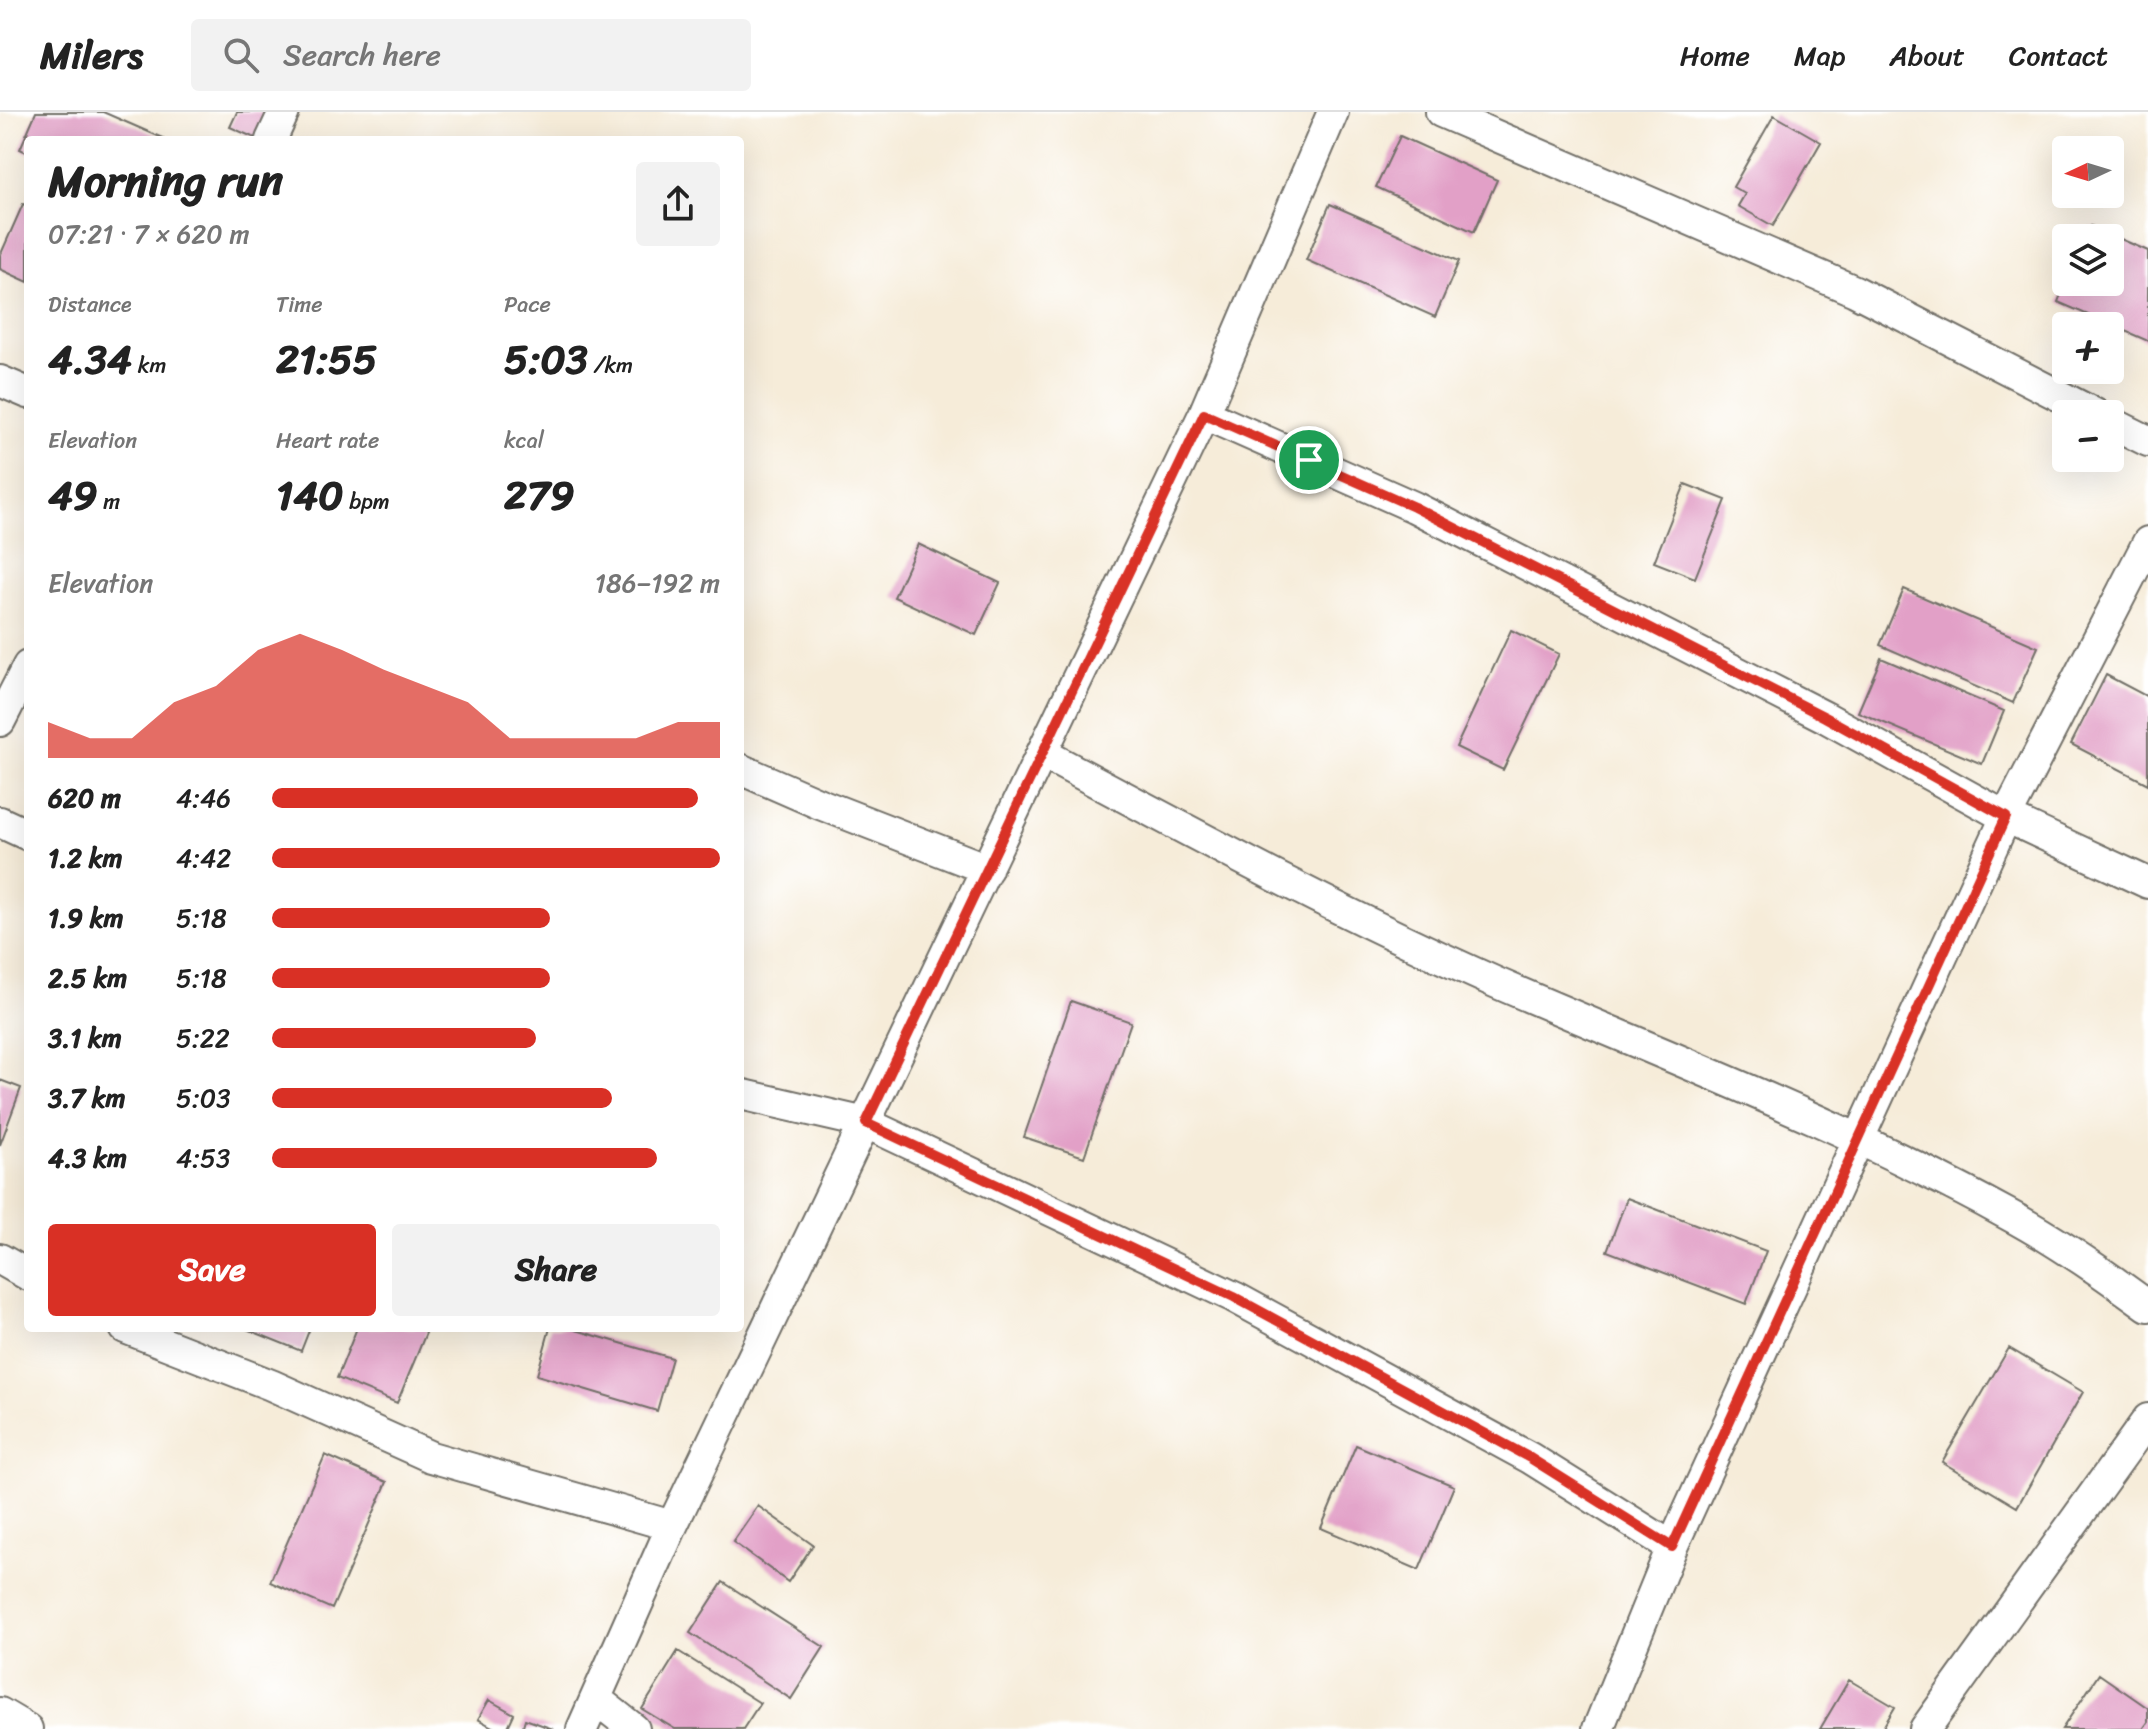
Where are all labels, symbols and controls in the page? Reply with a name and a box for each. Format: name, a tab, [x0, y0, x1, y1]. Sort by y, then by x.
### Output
search box	[191, 19, 751, 91]
text: Milers	[40, 22, 143, 89]
text: Search here	[283, 28, 441, 82]
text: Home	[1680, 31, 1750, 80]
text: Map	[1794, 31, 1845, 80]
text: About	[1889, 31, 1965, 80]
text: Contact	[2009, 31, 2108, 80]
icon: search	[219, 33, 263, 77]
north arrow	[2052, 136, 2124, 208]
map controls	[2052, 136, 2124, 472]
text: Morning run	[48, 142, 283, 220]
button: share	[636, 162, 720, 246]
text: 07:21 · 7 × 620 m	[48, 211, 250, 257]
button: layers	[2052, 224, 2124, 296]
text: Distance	[48, 285, 132, 324]
text: Time	[276, 285, 323, 324]
text: Pace	[504, 285, 551, 324]
button: +	[2052, 312, 2124, 384]
text: 4.34	[48, 324, 132, 395]
text: 21:55	[276, 324, 377, 395]
text: 5:03	[504, 324, 588, 395]
text: km	[132, 346, 166, 385]
text: /km	[588, 346, 633, 385]
button: −	[2052, 400, 2124, 472]
text: Elevation	[48, 421, 137, 460]
text: Heart rate	[276, 421, 379, 460]
text: kcal	[504, 421, 544, 460]
pin	[1275, 426, 1343, 494]
icon: arrive	[1287, 438, 1331, 482]
text: 49	[48, 460, 98, 531]
text: 140	[276, 460, 343, 531]
text: 279	[504, 460, 574, 531]
text: m	[98, 482, 120, 521]
text: bpm	[343, 482, 390, 521]
text: Elevation	[48, 560, 153, 606]
text: 186–192 m	[595, 560, 720, 606]
text: 620 m	[48, 775, 121, 821]
text: 4:46	[176, 775, 231, 821]
text: 1.2 km	[48, 835, 123, 881]
text: 4:42	[176, 835, 231, 881]
text: 1.9 km	[48, 895, 124, 941]
text: 5:18	[176, 895, 227, 941]
text: 2.5 km	[48, 955, 127, 1001]
text: 5:18	[176, 955, 227, 1001]
text: 3.1 km	[48, 1015, 122, 1061]
text: 5:22	[176, 1015, 230, 1061]
text: 3.7 km	[48, 1075, 126, 1121]
text: 5:03	[176, 1075, 230, 1121]
text: 4.3 km	[48, 1135, 127, 1181]
text: 4:53	[176, 1135, 230, 1181]
button: Save	[48, 1224, 376, 1316]
button: Share	[392, 1224, 720, 1316]

